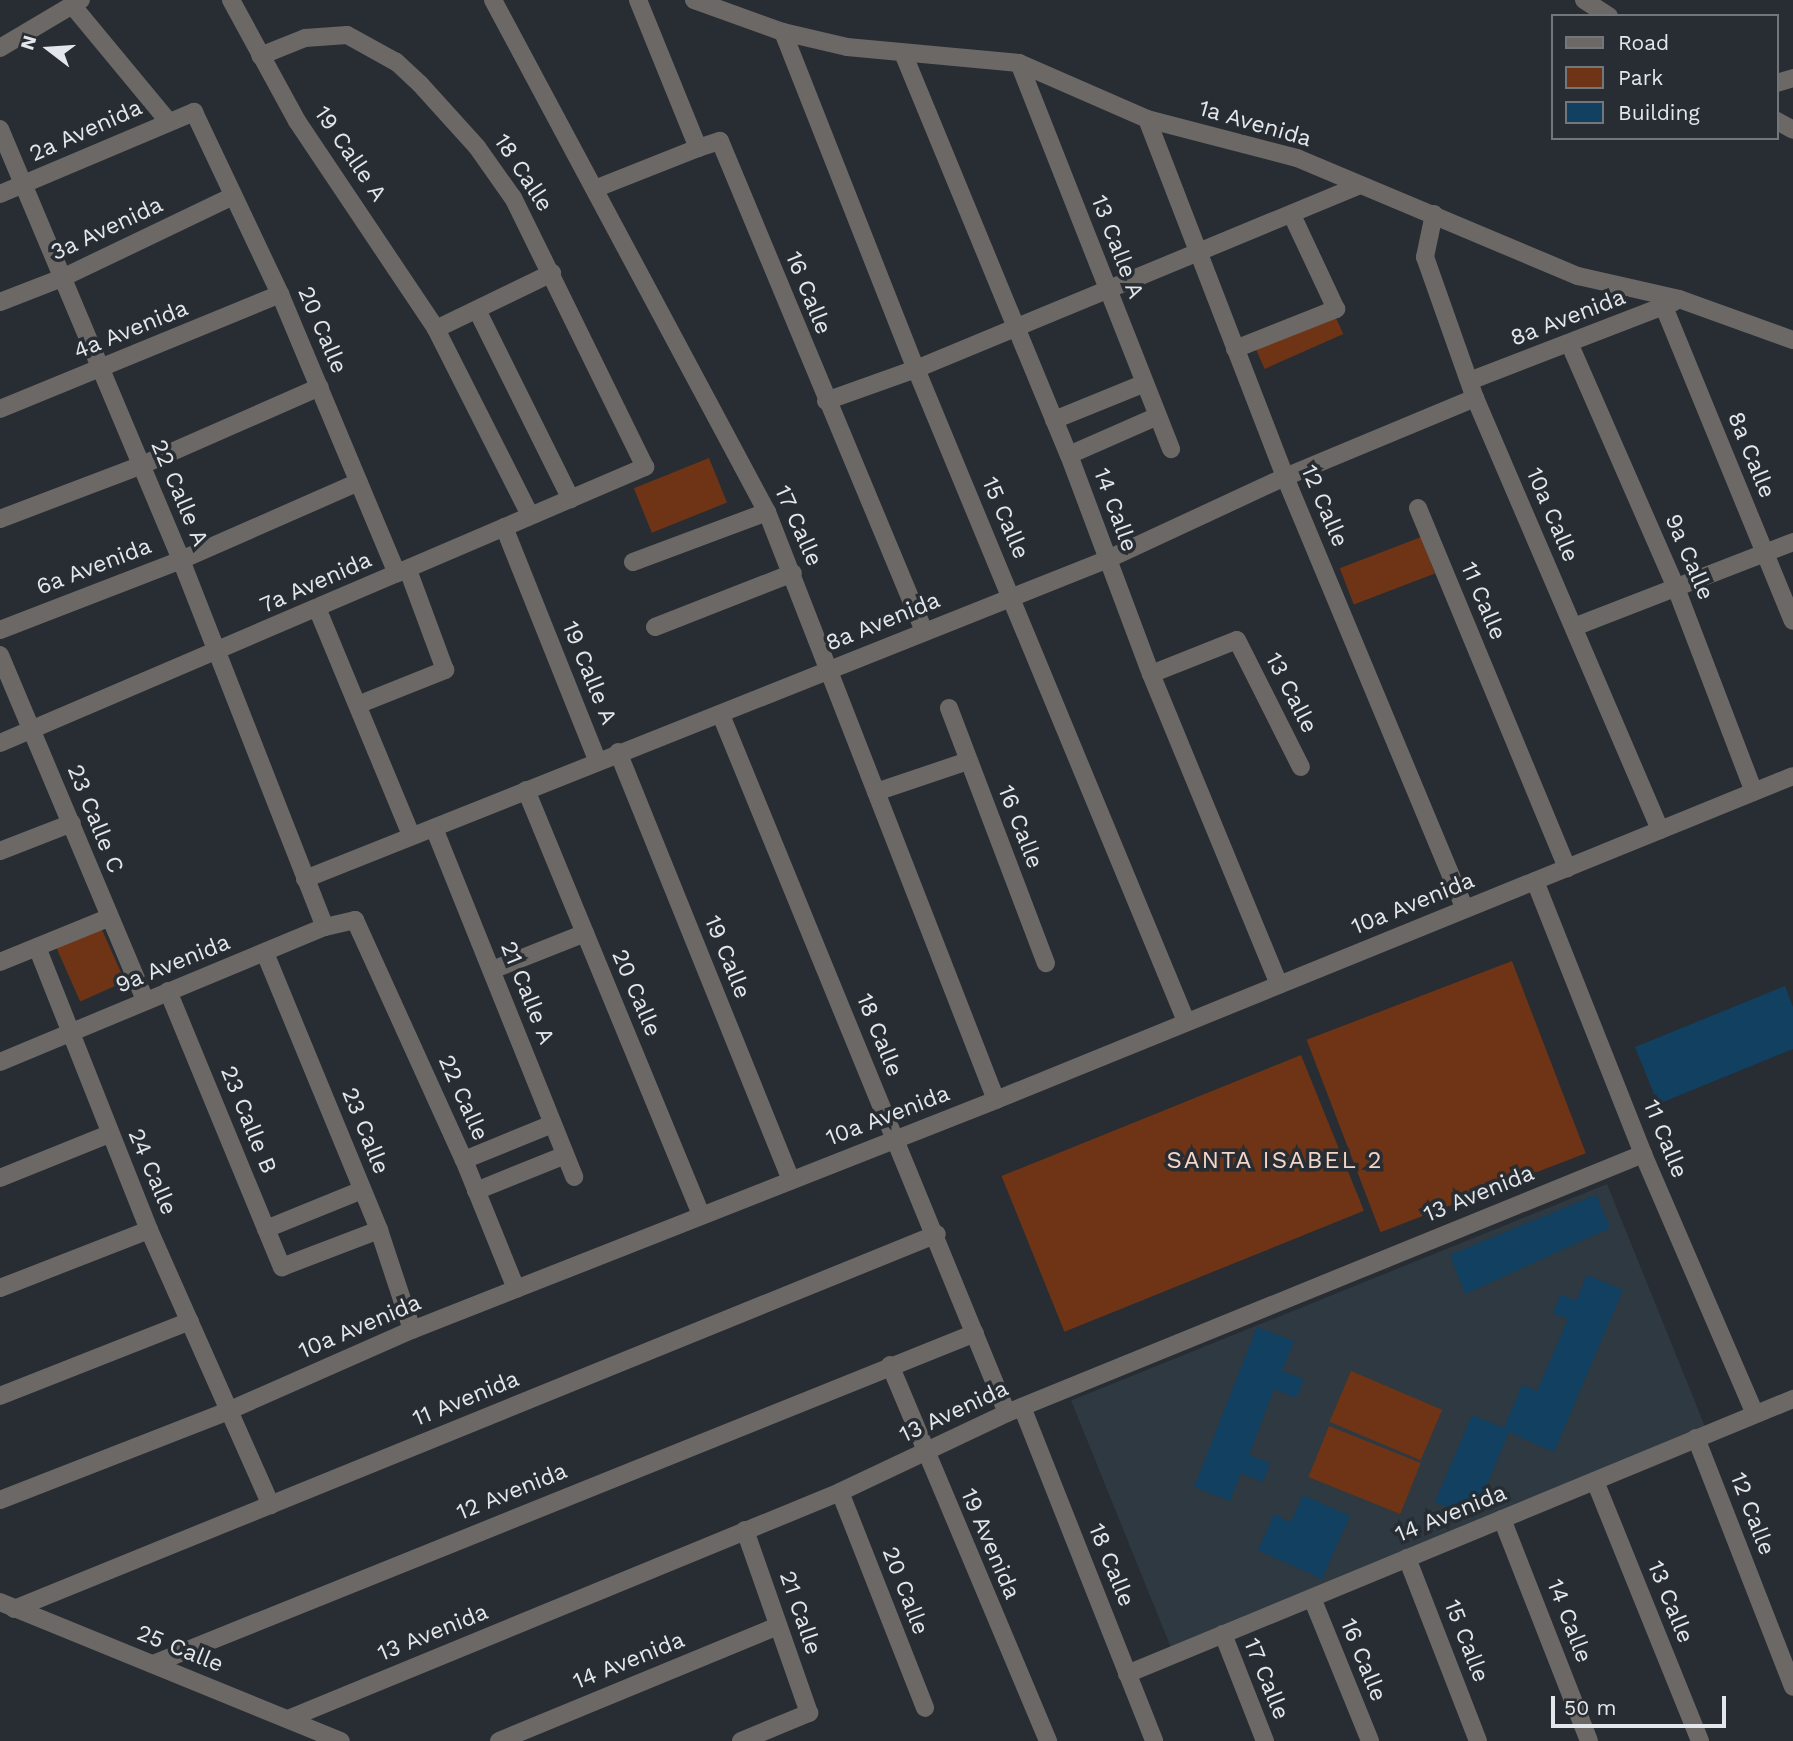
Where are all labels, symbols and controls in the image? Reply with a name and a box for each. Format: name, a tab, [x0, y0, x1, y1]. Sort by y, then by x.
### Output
north arrow	[14, 14, 84, 84]
legend	[1552, 14, 1779, 140]
text: Road	[1618, 30, 1669, 55]
text: N	[15, 33, 41, 53]
text: Park	[1618, 65, 1663, 90]
street label: 2a Avenida	[25, 94, 147, 168]
street label: 1a Avenida	[1195, 95, 1315, 153]
text: Building	[1618, 100, 1700, 125]
street label: 19 Calle A	[308, 101, 392, 207]
street label: 18 Calle	[488, 129, 558, 217]
street label: 3a Avenida	[46, 191, 168, 267]
street label: 13 Calle A	[1085, 191, 1149, 303]
street label: 16 Calle	[779, 248, 837, 338]
street label: 20 Calle	[291, 282, 353, 378]
street label: 8a Avenida	[1506, 283, 1630, 353]
street label: 4a Avenida	[69, 294, 193, 366]
street label: 8a Calle	[1721, 408, 1781, 502]
street label: 22 Calle A	[144, 435, 214, 551]
street label: 12 Calle	[1294, 461, 1354, 551]
street label: 10a Calle	[1520, 463, 1584, 567]
street label: 14 Calle	[1087, 464, 1143, 556]
street label: 15 Calle	[975, 473, 1035, 563]
street label: 17 Calle	[768, 481, 828, 571]
street label: 9a Calle	[1658, 510, 1720, 604]
street label: 6a Avenida	[32, 532, 156, 602]
street label: 7a Avenida	[255, 546, 377, 620]
street label: 11 Calle	[1454, 558, 1512, 644]
street label: 8a Avenida	[821, 586, 945, 658]
street label: 19 Calle A	[556, 617, 622, 729]
street label: 13 Calle	[1259, 648, 1323, 738]
street label: 23 Calle C	[61, 761, 129, 877]
street label: 16 Calle	[992, 781, 1048, 873]
street label: 10a Avenida	[1347, 867, 1479, 941]
street label: 19 Calle	[698, 911, 756, 1003]
street label: 9a Avenida	[111, 928, 235, 1000]
street label: 21 Calle A	[494, 937, 560, 1049]
street label: 20 Calle	[605, 945, 667, 1041]
street label: 18 Calle	[850, 989, 908, 1081]
street label: 22 Calle	[432, 1051, 494, 1145]
street label: 23 Calle B	[214, 1062, 282, 1178]
street label: 10a Avenida	[822, 1080, 954, 1152]
street label: 23 Calle	[335, 1084, 395, 1178]
street label: 11 Calle	[1637, 1096, 1693, 1182]
street label: 24 Calle	[122, 1125, 182, 1219]
district label: SANTA ISABEL 2	[1167, 1147, 1383, 1175]
street label: 13 Avenida	[1419, 1159, 1539, 1229]
street label: 10a Avenida	[294, 1289, 426, 1365]
street label: 11 Avenida	[408, 1365, 524, 1433]
street label: 13 Avenida	[895, 1375, 1013, 1449]
street label: 12 Avenida	[452, 1457, 572, 1527]
street label: 12 Calle	[1724, 1469, 1780, 1559]
street label: 14 Avenida	[1391, 1479, 1511, 1549]
street label: 19 Avenida	[954, 1484, 1026, 1604]
street label: 18 Calle	[1082, 1519, 1140, 1611]
street label: 20 Calle	[876, 1543, 934, 1639]
street label: 13 Calle	[1641, 1557, 1699, 1647]
street label: 21 Calle	[773, 1568, 827, 1658]
street label: 14 Calle	[1541, 1575, 1597, 1667]
street label: 15 Calle	[1438, 1596, 1494, 1686]
street label: 13 Avenida	[373, 1598, 493, 1668]
street label: 16 Calle	[1334, 1615, 1392, 1705]
street label: 25 Calle	[133, 1619, 227, 1679]
street label: 14 Avenida	[569, 1626, 689, 1696]
street label: 17 Calle	[1237, 1634, 1295, 1724]
scale bar	[1555, 1682, 1730, 1726]
text: 50 m	[1564, 1695, 1616, 1720]

